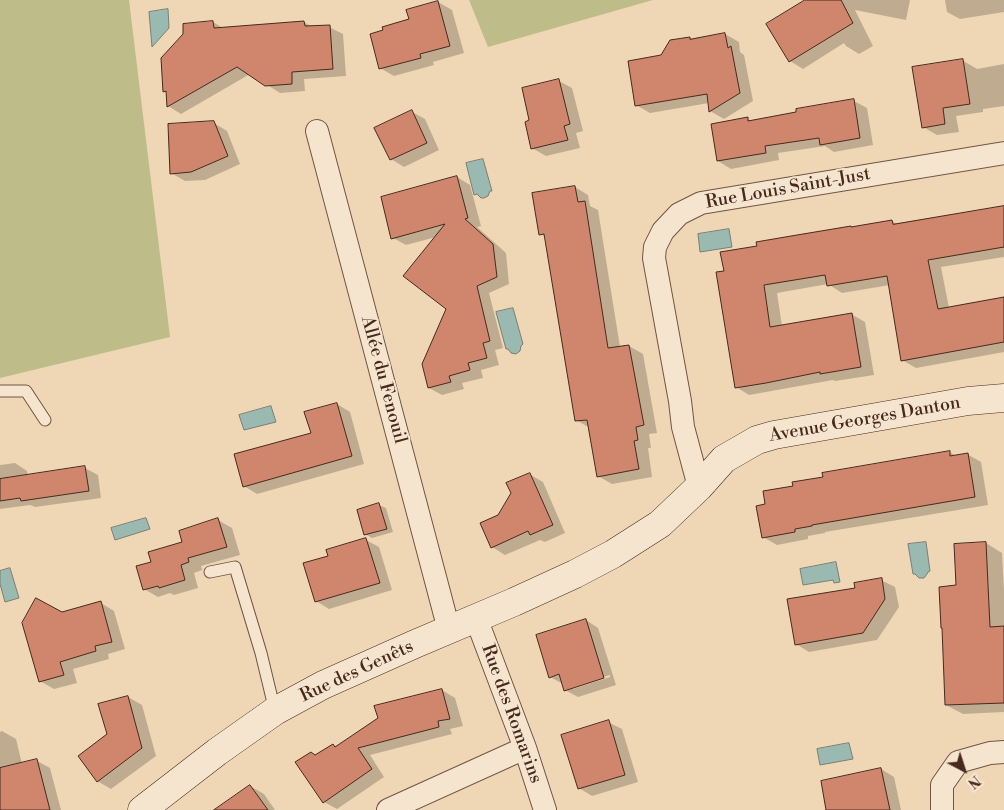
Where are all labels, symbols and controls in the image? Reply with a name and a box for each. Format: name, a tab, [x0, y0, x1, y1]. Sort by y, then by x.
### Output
street label: Rue Louis Saint-Just	[704, 164, 872, 214]
street label: Allée du Fenouil	[356, 314, 410, 446]
street label: Avenue Georges Danton	[768, 393, 962, 447]
street label: Rue des Genêts	[297, 636, 417, 708]
street label: Rue des Romarins	[476, 642, 546, 786]
north arrow	[939, 745, 989, 795]
text: N	[964, 771, 984, 792]

